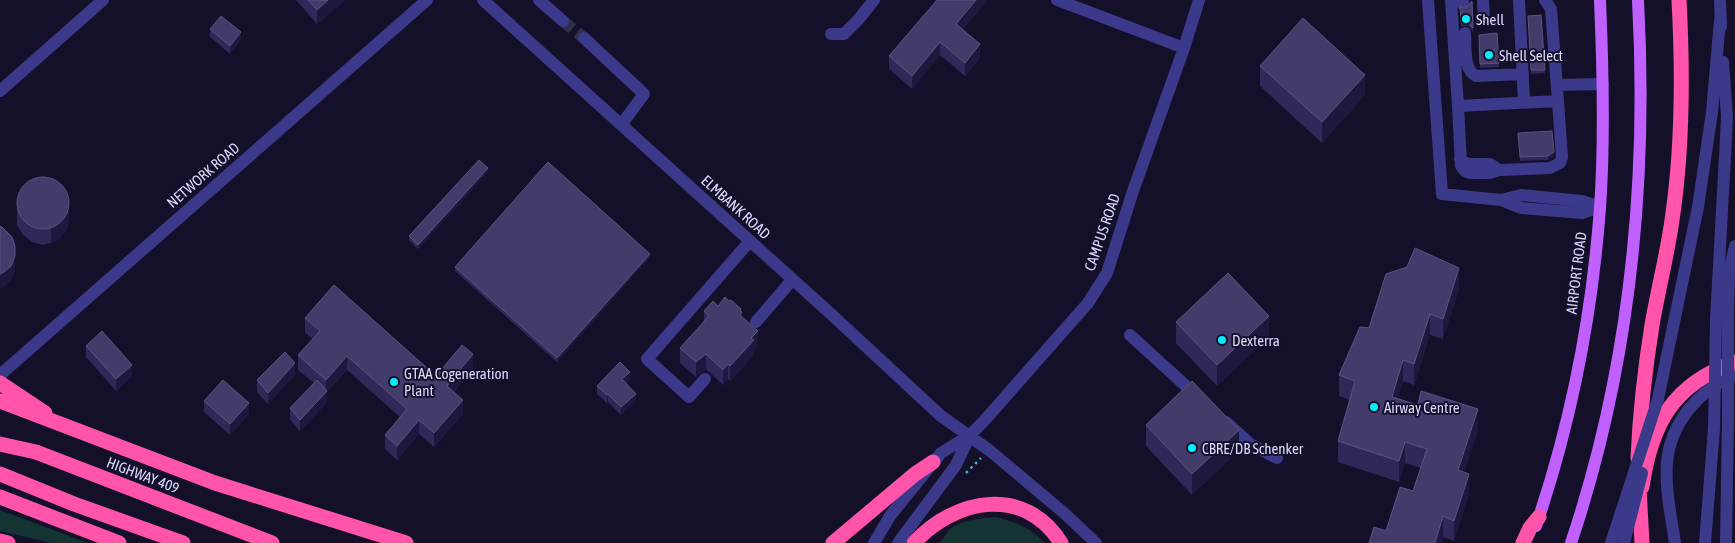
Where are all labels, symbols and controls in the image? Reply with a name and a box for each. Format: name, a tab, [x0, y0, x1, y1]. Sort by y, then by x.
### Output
place label: Shell	[1476, 11, 1504, 28]
marker: Shell	[1460, 13, 1472, 25]
place label: Shell Select	[1499, 47, 1563, 64]
marker: Shell Select	[1483, 49, 1495, 61]
street label: NETWORK ROAD	[163, 139, 243, 211]
street label: ELMBANK ROAD	[698, 172, 774, 242]
street label: CAMPUS ROAD	[1081, 191, 1123, 273]
street label: AIRPORT ROAD	[1563, 231, 1589, 315]
place label: Dexterra	[1232, 332, 1280, 349]
marker: Dexterra	[1216, 334, 1228, 346]
place label: GTAA Cogeneration Plant	[404, 365, 509, 399]
marker: GTAA Cogeneration Plant	[388, 376, 400, 388]
place label: Airway Centre	[1384, 399, 1460, 416]
marker: Airway Centre	[1368, 401, 1380, 413]
place label: CBRE/DB Schenker	[1202, 440, 1304, 457]
marker: CBRE/DB Schenker	[1186, 442, 1198, 454]
street label: HIGHWAY 409	[104, 453, 182, 497]

